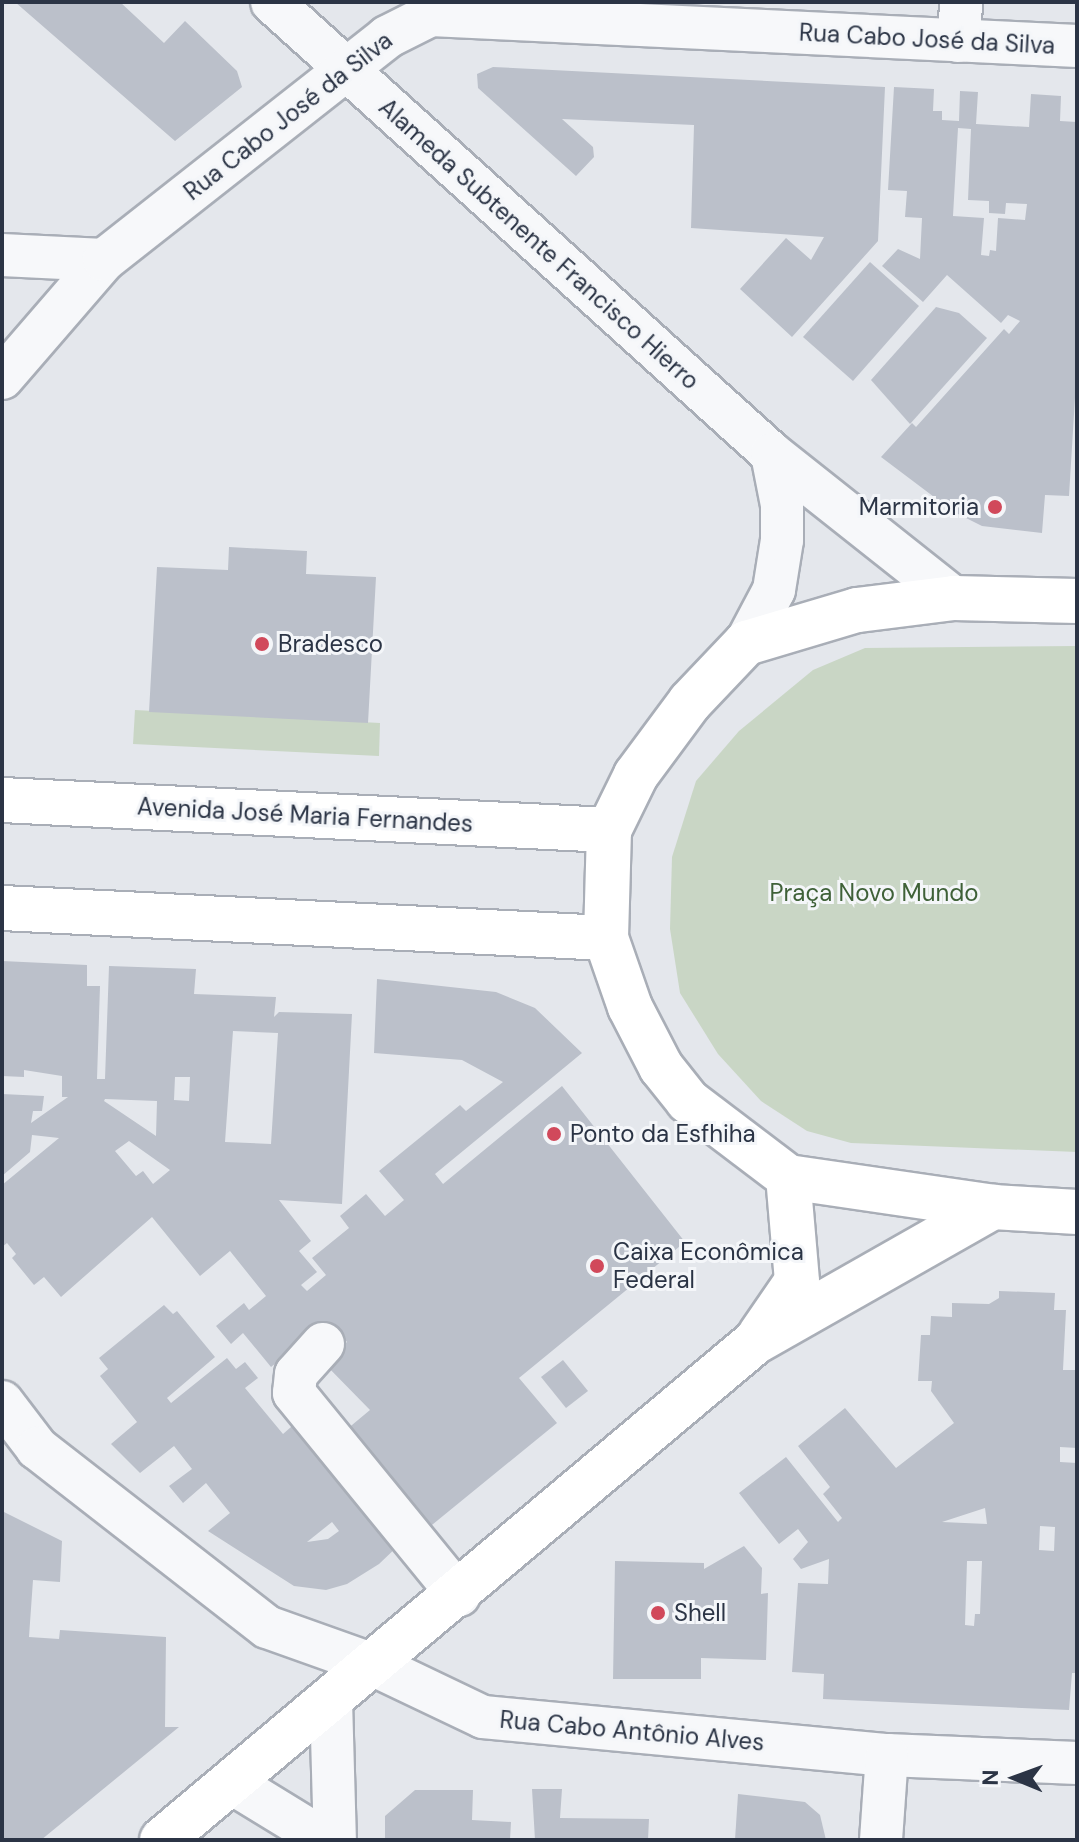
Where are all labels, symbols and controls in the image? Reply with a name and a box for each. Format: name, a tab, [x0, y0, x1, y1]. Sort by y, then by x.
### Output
street label: Rua Cabo José da Silva	[798, 18, 1056, 60]
street label: Rua Cabo José da Silva	[178, 26, 398, 206]
street label: Alameda Subtenente Francisco Hierro	[373, 93, 705, 395]
place label: Marmitoria	[859, 493, 979, 521]
marker: Marmitoria	[986, 498, 1004, 516]
place label: Bradesco	[278, 630, 383, 658]
marker: Bradesco	[253, 635, 271, 653]
street label: Avenida José Maria Fernandes	[136, 792, 474, 838]
park label: Praça Novo Mundo	[770, 879, 978, 907]
place label: Ponto da Esfhiha	[570, 1120, 756, 1148]
marker: Ponto da Esfhiha	[545, 1125, 563, 1143]
place label: Caixa Econômica Federal	[613, 1238, 804, 1294]
marker: Caixa Econômica Federal	[588, 1257, 606, 1275]
place label: Shell	[674, 1599, 726, 1627]
marker: Shell	[649, 1604, 667, 1622]
street label: Rua Cabo Antônio Alves	[498, 1705, 766, 1757]
north arrow	[975, 1738, 1055, 1818]
text: N	[976, 1769, 1005, 1786]

